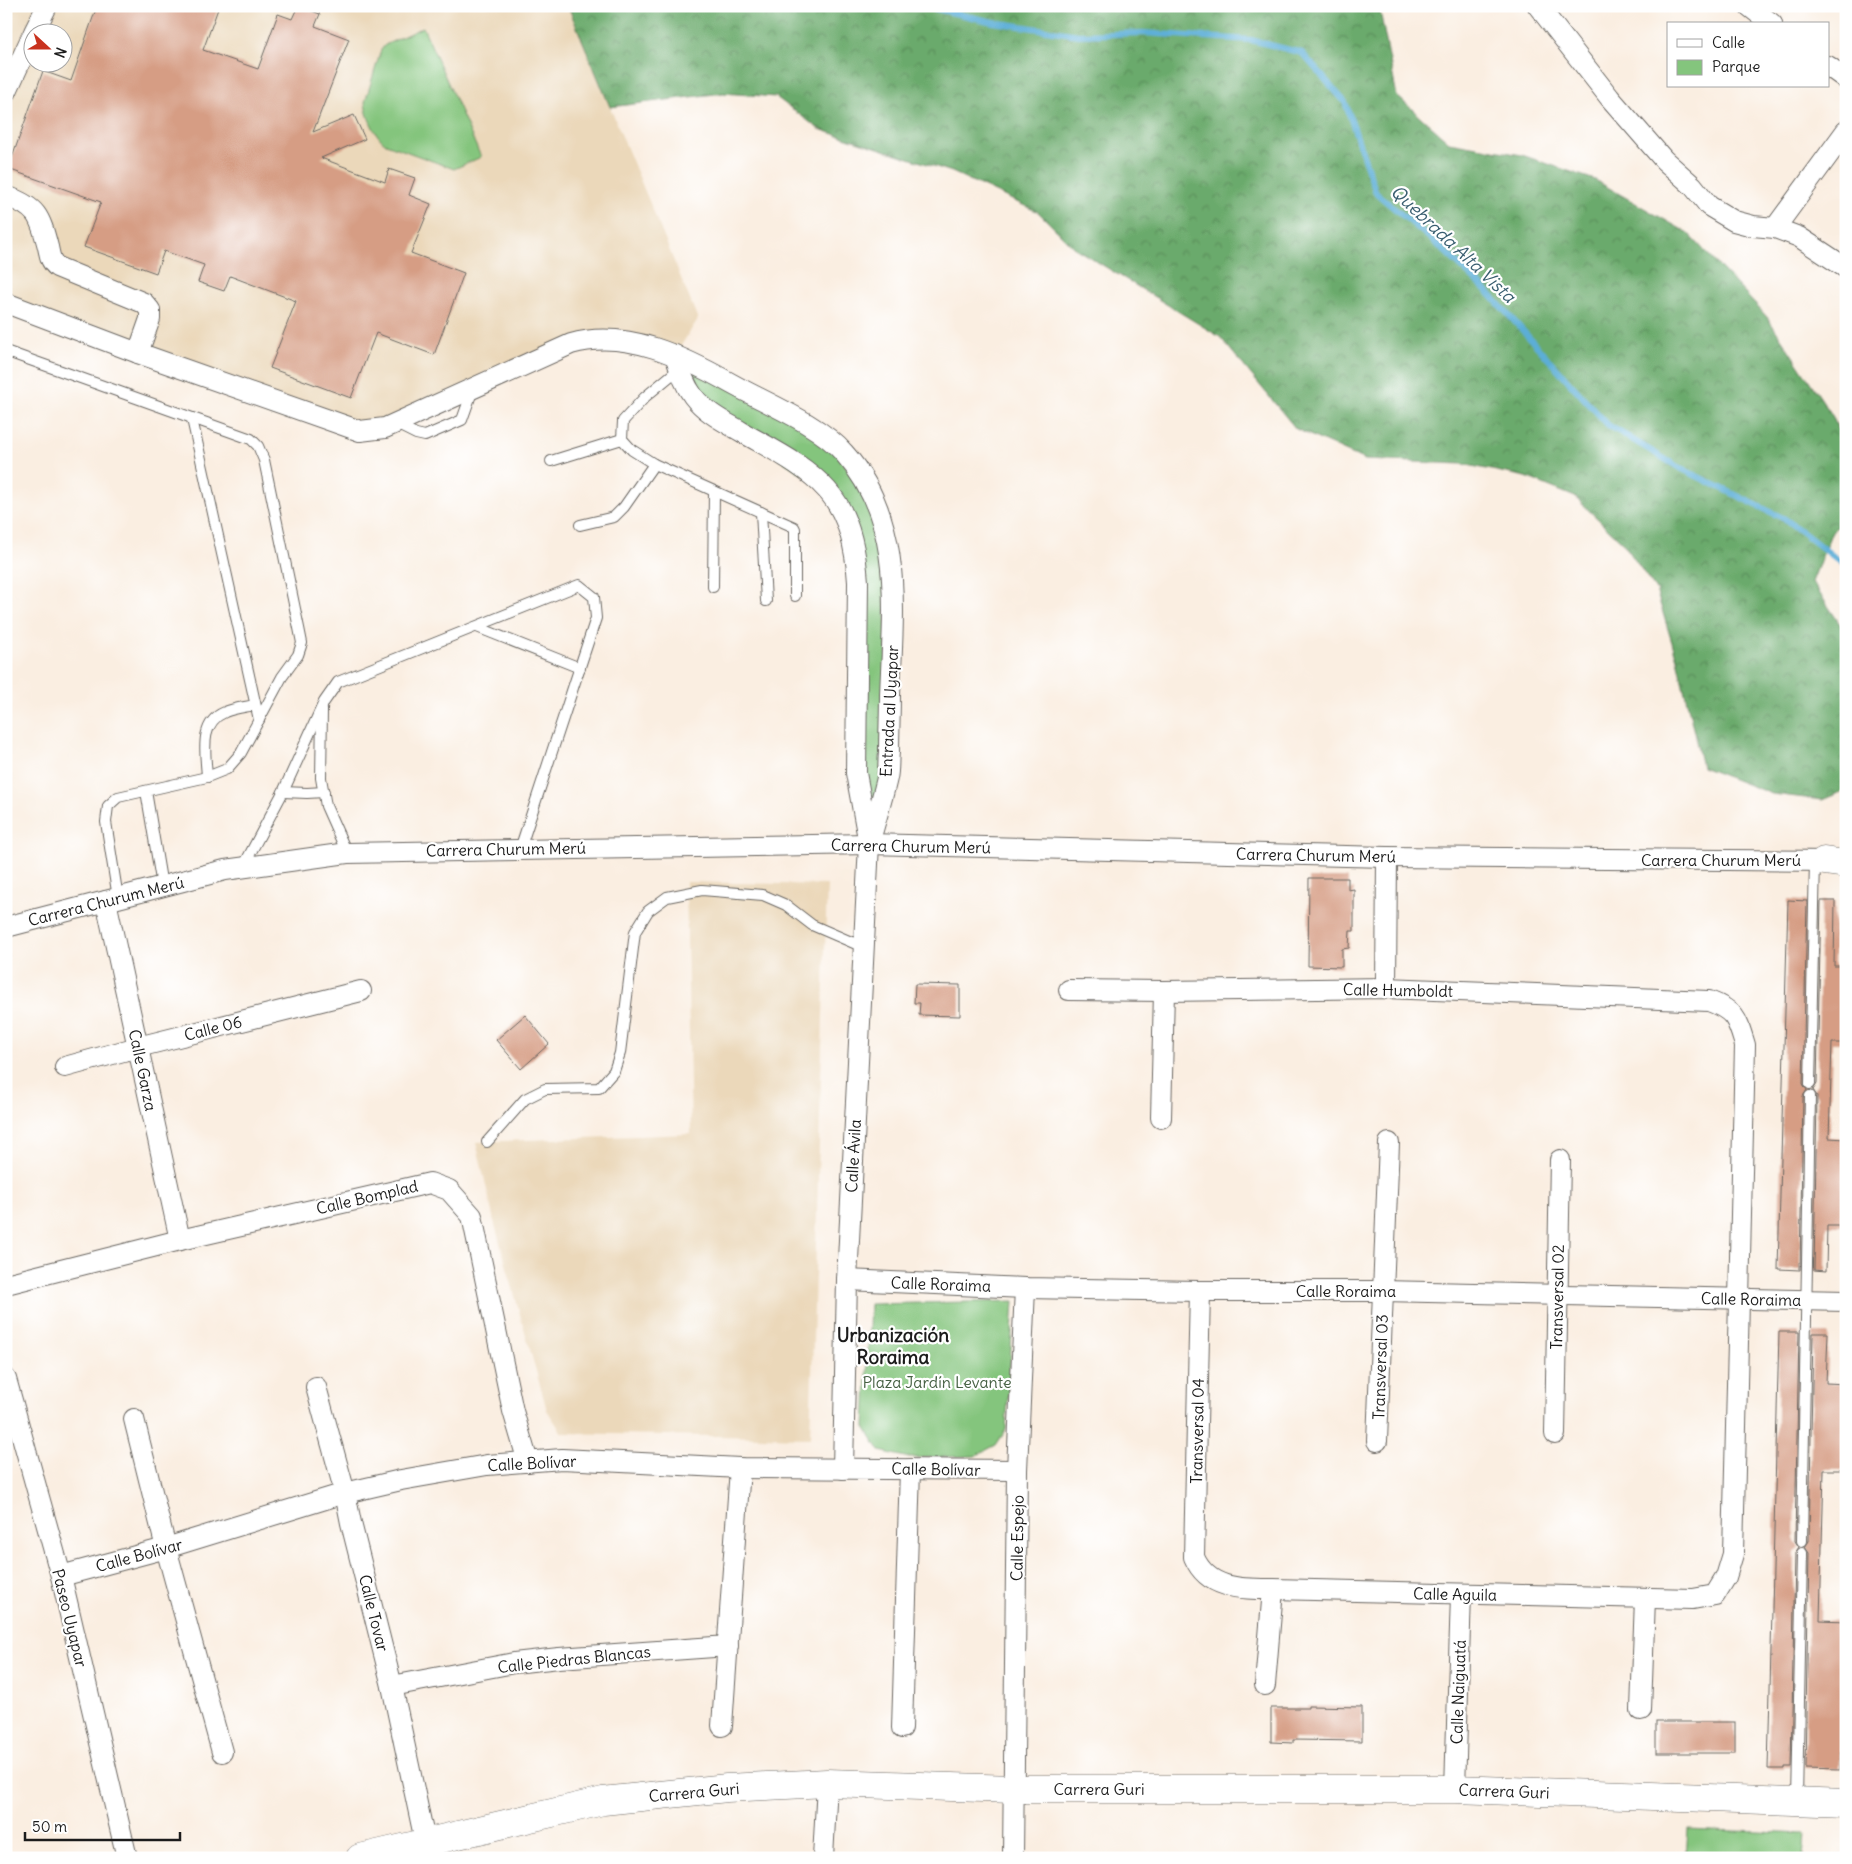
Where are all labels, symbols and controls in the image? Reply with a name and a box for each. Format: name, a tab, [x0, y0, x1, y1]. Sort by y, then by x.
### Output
north arrow	[22, 22, 72, 72]
legend	[1667, 22, 1830, 88]
text: Calle	[1712, 33, 1745, 52]
text: N	[50, 45, 70, 60]
text: Parque	[1712, 57, 1760, 76]
water label: Quebrada Alta Vista	[1386, 180, 1522, 309]
street label: Entrada al Uyapar	[876, 644, 902, 777]
street label: Carrera Churum Merú	[831, 835, 991, 857]
street label: Carrera Churum Merú	[426, 838, 586, 860]
street label: Carrera Churum Merú	[1236, 844, 1396, 866]
street label: Carrera Churum Merú	[1641, 850, 1801, 870]
street label: Carrera Churum Merú	[26, 872, 186, 930]
street label: Calle Humboldt	[1343, 979, 1454, 1001]
street label: Calle 06	[182, 1011, 244, 1045]
street label: Calle Garza	[125, 1027, 161, 1113]
street label: Calle Ávila	[841, 1119, 865, 1193]
street label: Calle Bomplad	[314, 1176, 420, 1218]
street label: Transversal 02	[1546, 1244, 1568, 1350]
street label: Calle Roraima	[890, 1272, 992, 1296]
street label: Calle Roraima	[1296, 1281, 1396, 1301]
street label: Calle Roraima	[1701, 1288, 1801, 1310]
street label: Transversal 03	[1368, 1314, 1392, 1420]
district label: Urbanización Roraima	[837, 1323, 949, 1369]
park label: Plaza Jardín Levante	[862, 1372, 1012, 1392]
street label: Transversal 04	[1186, 1378, 1208, 1484]
street label: Calle Bolívar	[487, 1451, 577, 1475]
street label: Calle Bolívar	[891, 1458, 981, 1480]
street label: Calle Espejo	[1006, 1495, 1028, 1581]
street label: Calle Bolívar	[93, 1534, 185, 1576]
street label: Paseo Uyapar	[48, 1567, 92, 1670]
street label: Calle Tovar	[355, 1572, 393, 1654]
street label: Calle Aguila	[1413, 1583, 1497, 1605]
street label: Calle Naiguatá	[1446, 1639, 1470, 1745]
street label: Calle Piedras Blancas	[496, 1641, 652, 1677]
street label: Carrera Guri	[648, 1778, 740, 1806]
street label: Carrera Guri	[1053, 1779, 1145, 1799]
street label: Carrera Guri	[1458, 1779, 1550, 1803]
scale bar	[25, 1809, 180, 1841]
text: 50 m	[32, 1817, 67, 1836]

